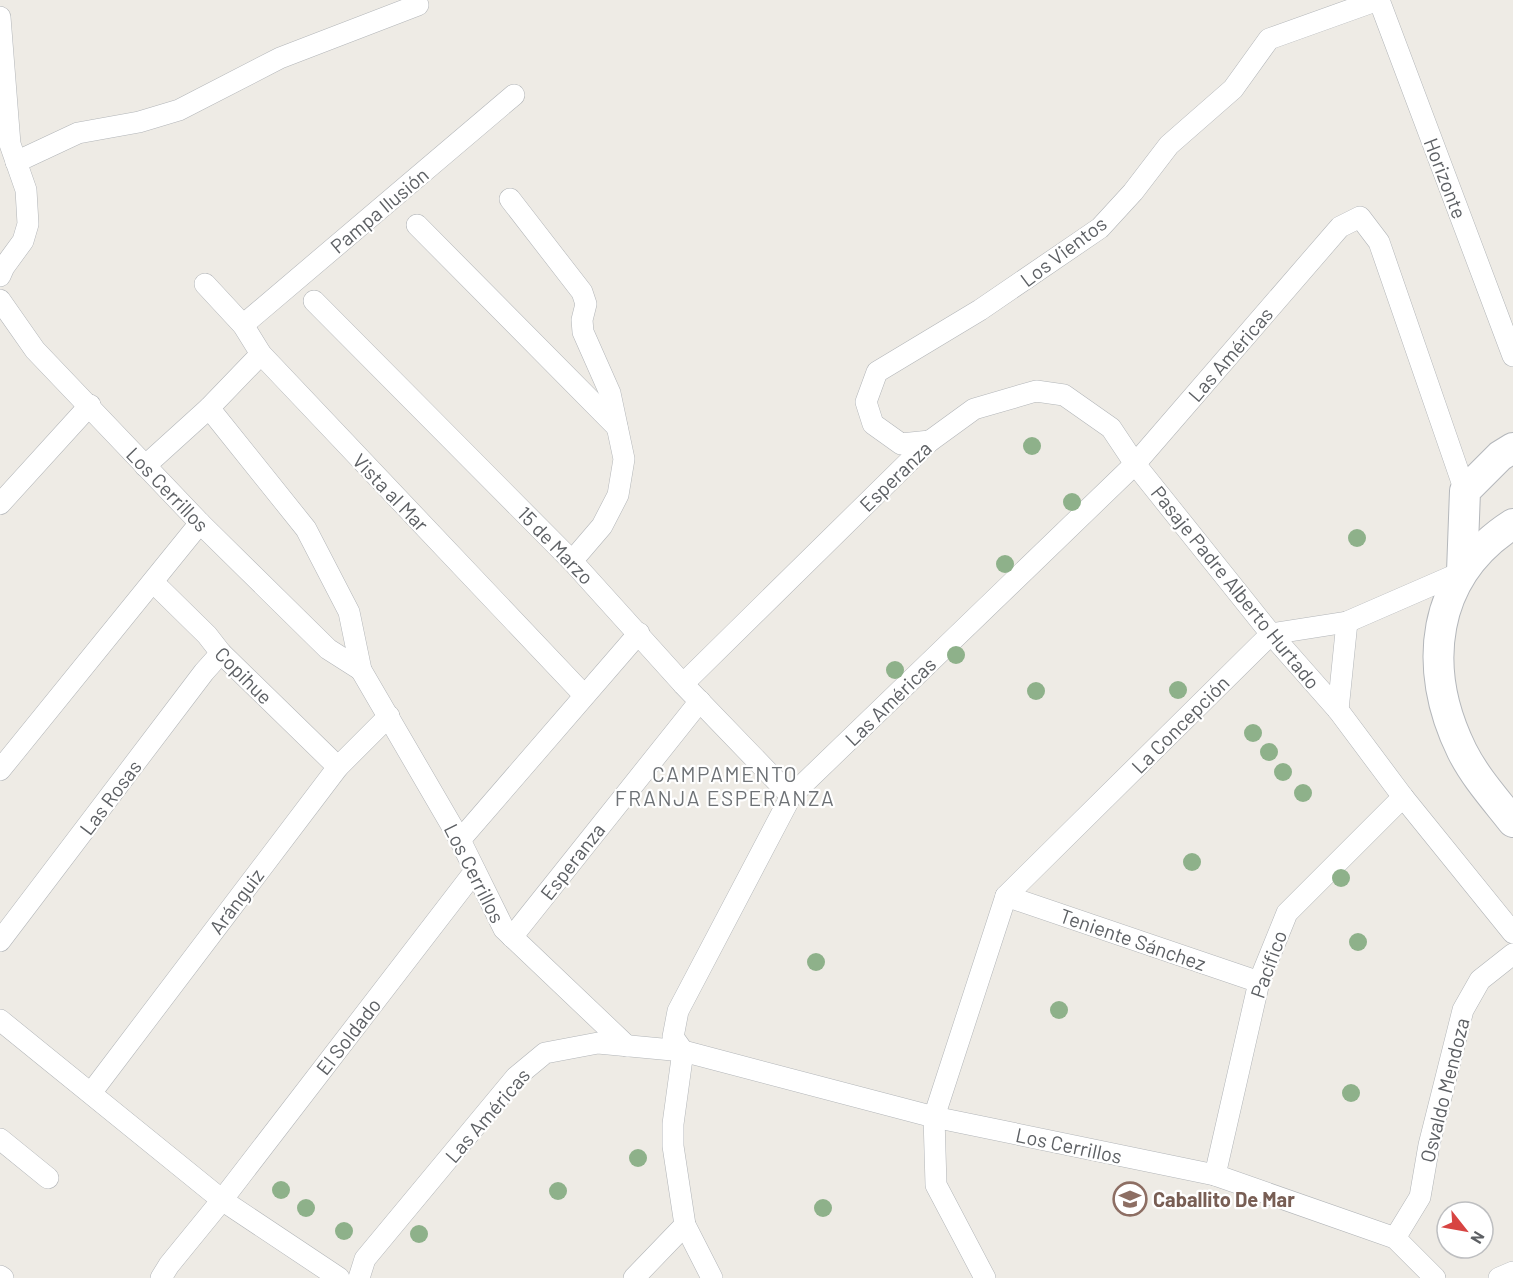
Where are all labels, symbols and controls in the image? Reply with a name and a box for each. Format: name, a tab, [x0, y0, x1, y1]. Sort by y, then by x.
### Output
street label: Horizonte	[1420, 134, 1472, 222]
street label: Pampa Ilusión	[325, 162, 433, 258]
street label: Los Vientos	[1015, 211, 1111, 291]
street label: Las Américas	[1183, 302, 1277, 406]
street label: Esperanza	[854, 436, 936, 516]
street label: Los Cerrillos	[122, 442, 214, 536]
street label: Vista al Mar	[348, 448, 434, 536]
street label: Pasaje Padre Alberto Hurtado	[1147, 481, 1325, 693]
street label: 15 de Marzo	[513, 501, 599, 589]
street label: Copihue	[210, 641, 278, 709]
street label: Las Américas	[840, 652, 940, 750]
street label: La Concepción	[1126, 670, 1234, 778]
street label: Las Rosas	[74, 755, 146, 839]
district label: CAMPAMENTO FRANJA ESPERANZA	[615, 761, 835, 810]
street label: Esperanza	[535, 818, 609, 904]
street label: Los Cerrillos	[440, 819, 510, 927]
street label: Aránguiz	[204, 863, 268, 938]
street label: Teniente Sánchez	[1057, 903, 1209, 975]
street label: Pacífico	[1245, 927, 1291, 1001]
street label: El Soldado	[311, 993, 385, 1079]
street label: Osvaldo Mendoza	[1414, 1015, 1474, 1165]
street label: Las Américas	[440, 1063, 534, 1167]
street label: Los Cerrillos	[1014, 1122, 1124, 1168]
school or university icon: Caballito De Mar	[1112, 1181, 1148, 1217]
place label: Caballito De Mar	[1153, 1187, 1295, 1211]
north arrow	[1435, 1200, 1495, 1260]
text: N	[1467, 1229, 1489, 1247]

